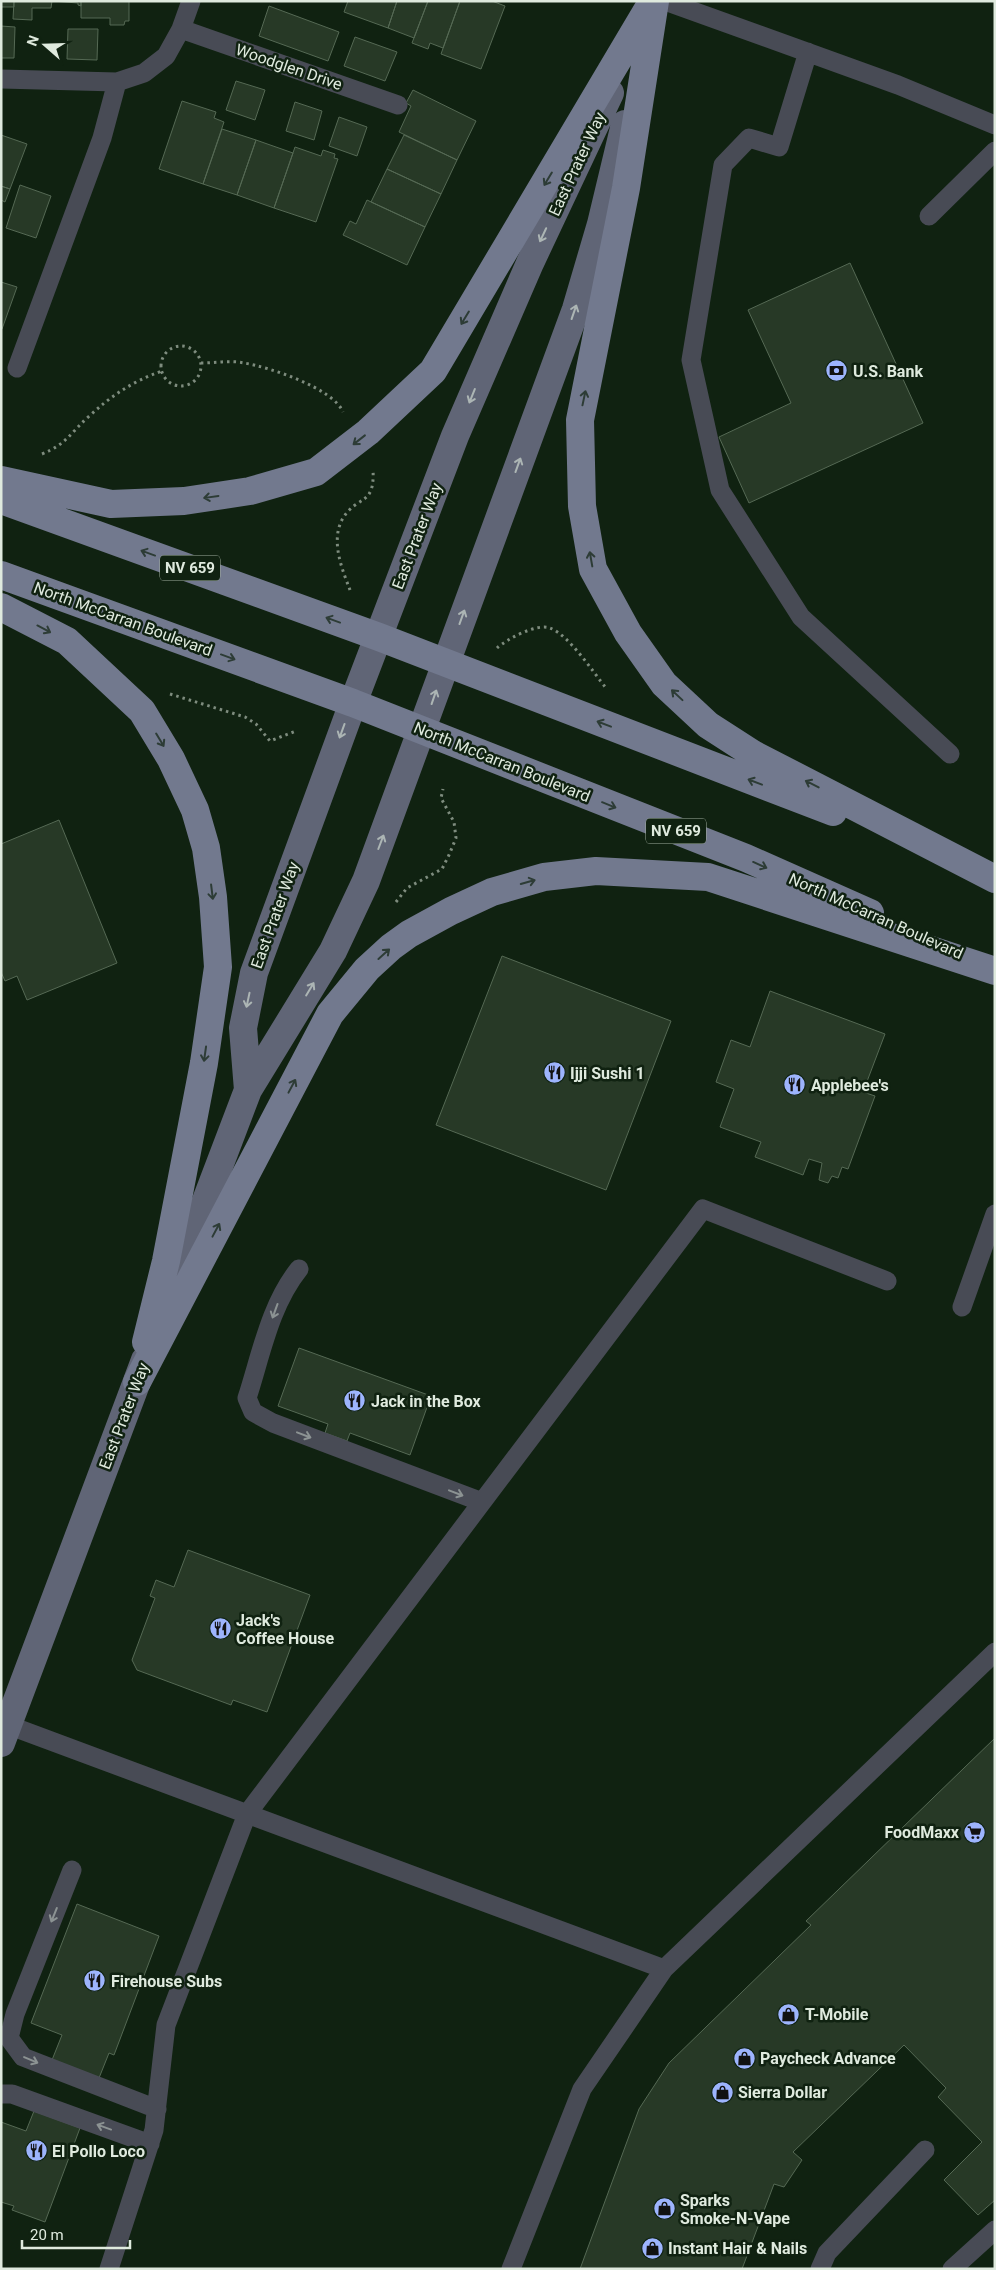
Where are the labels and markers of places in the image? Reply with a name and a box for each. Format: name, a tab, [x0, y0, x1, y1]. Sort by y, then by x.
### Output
bank icon: U.S. Bank	[825, 359, 849, 383]
place label: U.S. Bank	[853, 362, 923, 381]
restaurant icon: Ijji Sushi 1	[542, 1061, 566, 1085]
place label: Ijji Sushi 1	[570, 1064, 645, 1083]
restaurant icon: Applebee's	[783, 1073, 807, 1097]
place label: Applebee's	[811, 1076, 889, 1095]
restaurant icon: Jack in the Box	[343, 1389, 367, 1413]
place label: Jack in the Box	[371, 1392, 482, 1411]
place label: Jack's Coffee House	[236, 1611, 335, 1648]
restaurant icon: Jack's Coffee House	[208, 1617, 232, 1641]
supermarket icon: FoodMaxx	[963, 1820, 987, 1844]
place label: FoodMaxx	[884, 1823, 960, 1842]
restaurant icon: Firehouse Subs	[83, 1969, 107, 1993]
place label: Firehouse Subs	[111, 1972, 222, 1991]
shop icon: T-Mobile	[777, 2002, 801, 2026]
place label: T-Mobile	[805, 2005, 869, 2024]
shop icon: Paycheck Advance	[732, 2046, 756, 2070]
place label: Paycheck Advance	[760, 2049, 896, 2068]
shop icon: Sierra Dollar	[710, 2080, 734, 2104]
place label: Sierra Dollar	[738, 2083, 827, 2102]
restaurant icon: El Pollo Loco	[24, 2139, 48, 2163]
place label: El Pollo Loco	[52, 2142, 145, 2161]
place label: Sparks Smoke-N-Vape	[680, 2191, 790, 2228]
shop icon: Sparks Smoke-N-Vape	[652, 2197, 676, 2221]
shop icon: Instant Hair & Nails	[640, 2236, 664, 2260]
place label: Instant Hair & Nails	[668, 2239, 807, 2258]

